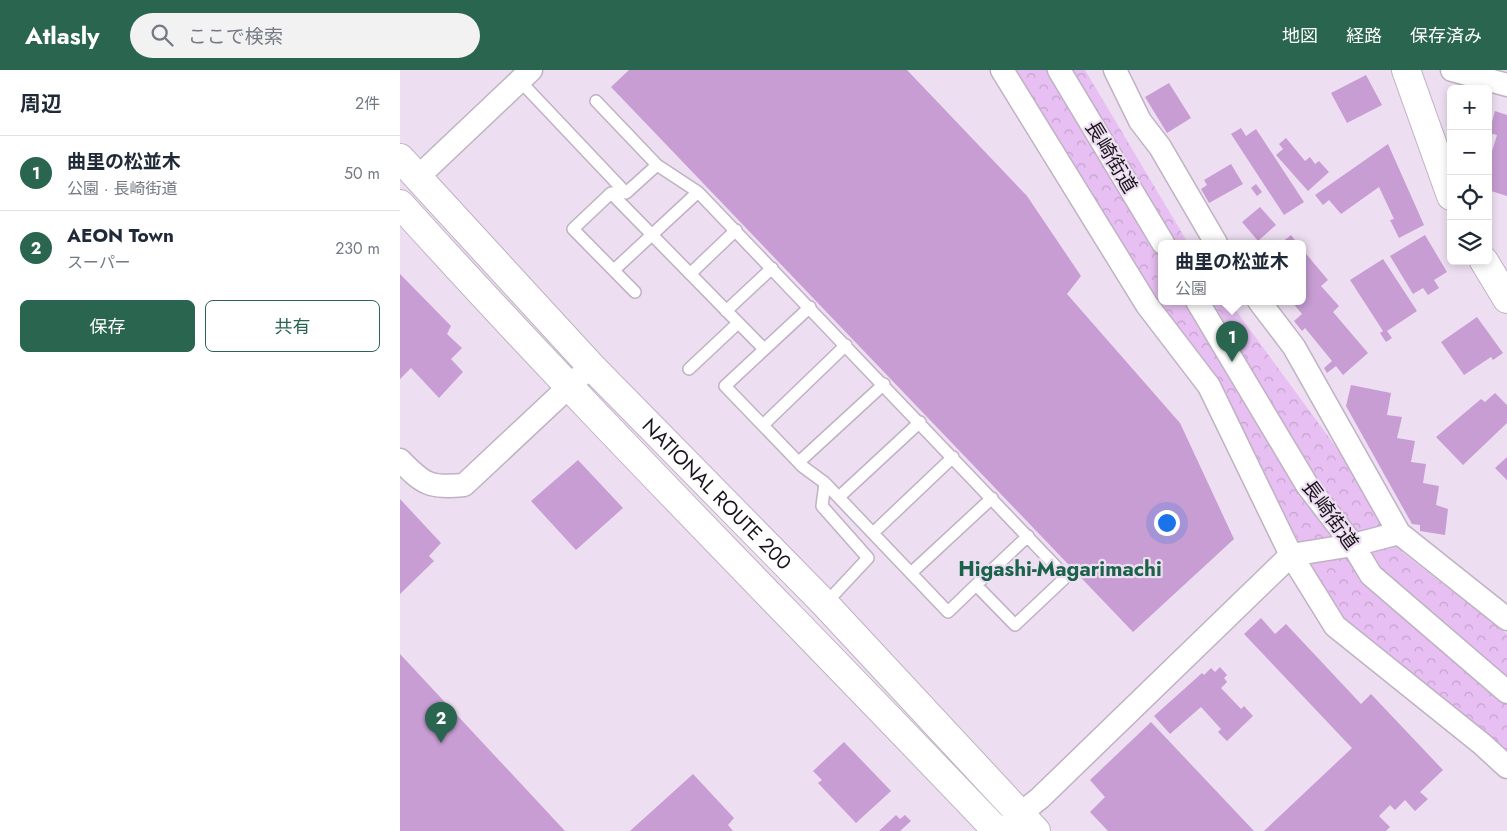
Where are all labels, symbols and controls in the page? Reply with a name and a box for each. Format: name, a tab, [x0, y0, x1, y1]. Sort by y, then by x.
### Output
search box	[130, 13, 480, 58]
text: Atlasly	[25, 18, 100, 53]
icon: search	[148, 21, 176, 49]
text: ここで検索	[188, 23, 283, 50]
text: 地図	[1282, 23, 1318, 49]
text: 経路	[1346, 23, 1382, 49]
text: 保存済み	[1410, 23, 1482, 49]
map controls	[1447, 85, 1492, 265]
button: +	[1447, 85, 1492, 130]
text: 周辺	[20, 89, 62, 119]
text: 2件	[355, 92, 380, 115]
street label: 長崎街道	[1078, 115, 1144, 199]
button: −	[1447, 130, 1492, 175]
text: 曲里の松並木	[67, 148, 181, 175]
text: 1	[32, 162, 40, 185]
text: 50 m	[344, 162, 380, 185]
button: locate	[1447, 175, 1492, 220]
text: 公園 · 長崎街道	[67, 177, 177, 200]
button: layers	[1447, 220, 1492, 265]
text: AEON Town	[67, 222, 174, 249]
text: 2	[31, 237, 41, 260]
text: 230 m	[335, 237, 380, 260]
popup	[1158, 240, 1306, 305]
text: 曲里の松並木	[1175, 248, 1289, 275]
text: スーパー	[67, 251, 131, 274]
text: 公園	[1175, 277, 1207, 300]
button: 保存	[20, 300, 195, 352]
button: 共有	[205, 300, 380, 352]
pin: 1	[1216, 321, 1248, 362]
street label: NATIONAL ROUTE 200	[636, 412, 798, 576]
street label: 長崎街道	[1295, 474, 1365, 556]
your location	[1154, 510, 1180, 536]
district label: Higashi-Magarimachi	[958, 554, 1162, 584]
pin: 2	[425, 702, 457, 743]

